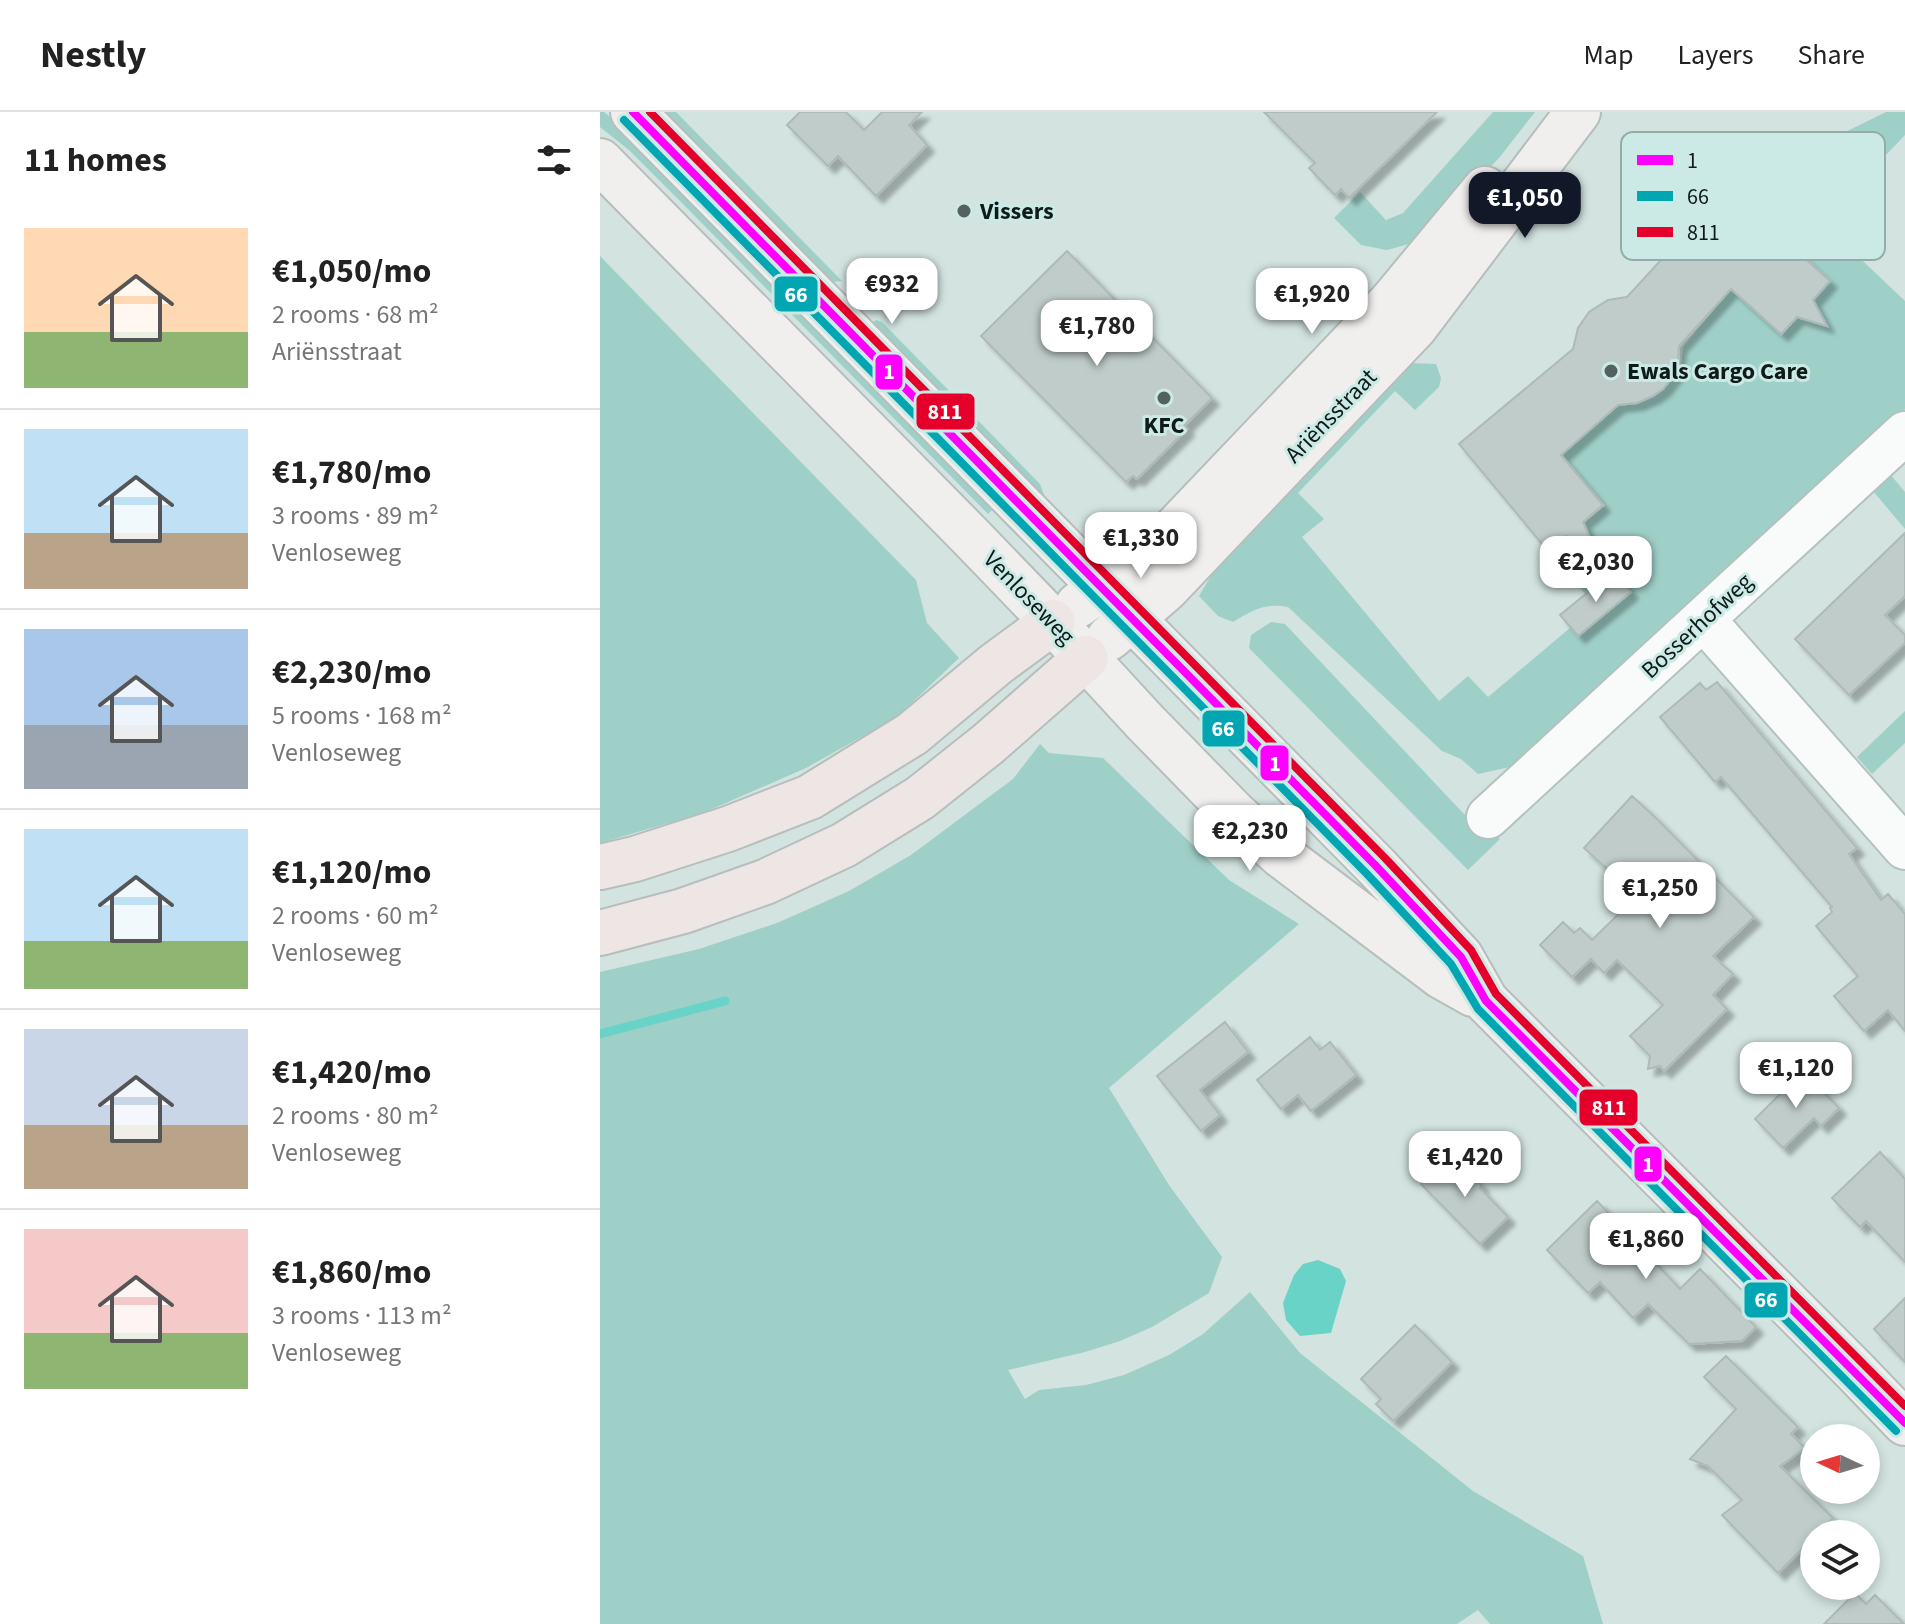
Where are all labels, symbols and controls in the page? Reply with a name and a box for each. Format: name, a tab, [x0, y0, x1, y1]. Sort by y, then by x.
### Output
text: Nestly	[40, 28, 146, 82]
text: Map	[1583, 35, 1633, 75]
text: Layers	[1677, 35, 1753, 75]
text: Share	[1797, 35, 1865, 75]
legend	[1621, 132, 1885, 260]
text: 11 homes	[24, 136, 167, 185]
icon: filters	[532, 138, 576, 182]
text: 1	[1687, 145, 1698, 177]
pin: €1,050	[1460, 172, 1590, 240]
text: €1,050	[1487, 179, 1563, 216]
text: 66	[1687, 181, 1709, 213]
place label: Vissers	[979, 194, 1054, 229]
marker: Vissers	[955, 202, 973, 220]
text: 811	[1687, 217, 1720, 249]
text: €1,050/mo	[272, 247, 432, 296]
pin: €932	[845, 258, 939, 326]
icon: home	[88, 260, 184, 356]
text: €932	[865, 265, 919, 302]
pin: €1,920	[1247, 268, 1377, 336]
line badge: 66	[773, 275, 819, 313]
text: €1,920	[1274, 275, 1350, 312]
text: 66	[784, 279, 808, 311]
text: 2 rooms · 68 m²	[272, 296, 439, 333]
pin: €1,780	[1032, 300, 1162, 368]
text: €1,780	[1059, 307, 1135, 344]
text: Ariënsstraat	[272, 333, 402, 370]
line badge: 1	[874, 353, 904, 391]
place label: Ewals Cargo Care	[1627, 354, 1808, 389]
text: 1	[883, 356, 895, 388]
street label: Ariënsstraat	[1277, 361, 1385, 471]
marker: Ewals Cargo Care	[1602, 362, 1620, 380]
marker: KFC	[1155, 389, 1173, 407]
line badge: 811	[915, 392, 976, 431]
text: 811	[928, 396, 962, 428]
place label: KFC	[1143, 408, 1185, 443]
text: €1,780/mo	[272, 448, 432, 497]
icon: home	[88, 461, 184, 557]
text: 3 rooms · 89 m²	[272, 497, 439, 534]
pin: €1,330	[1076, 512, 1206, 580]
text: €1,330	[1103, 519, 1179, 556]
text: Venloseweg	[272, 534, 401, 571]
pin: €2,030	[1531, 536, 1661, 604]
street label: Venloseweg	[975, 543, 1083, 653]
text: €2,030	[1558, 543, 1634, 580]
street label: Bosserhofweg	[1633, 565, 1761, 687]
text: €2,230/mo	[272, 648, 432, 697]
icon: home	[88, 661, 184, 757]
text: 5 rooms · 168 m²	[272, 697, 451, 734]
line badge: 66	[1201, 709, 1246, 748]
text: 66	[1211, 713, 1235, 745]
text: Venloseweg	[272, 734, 401, 771]
line badge: 1	[1259, 744, 1290, 782]
text: 1	[1269, 748, 1281, 780]
pin: €2,230	[1185, 805, 1315, 873]
text: €2,230	[1212, 812, 1288, 849]
text: €1,120/mo	[272, 848, 432, 897]
icon: home	[88, 861, 184, 957]
pin: €1,250	[1595, 862, 1725, 930]
text: €1,250	[1622, 869, 1698, 906]
text: 2 rooms · 60 m²	[272, 897, 439, 934]
text: Venloseweg	[272, 934, 401, 971]
pin: €1,120	[1731, 1042, 1861, 1110]
text: €1,420/mo	[272, 1048, 432, 1097]
text: €1,120	[1758, 1049, 1834, 1086]
icon: home	[88, 1061, 184, 1157]
line badge: 811	[1578, 1088, 1639, 1127]
text: 811	[1592, 1092, 1626, 1124]
text: 2 rooms · 80 m²	[272, 1097, 439, 1134]
pin: €1,420	[1400, 1131, 1530, 1199]
text: Venloseweg	[272, 1134, 401, 1171]
text: €1,420	[1427, 1138, 1503, 1175]
line badge: 1	[1633, 1145, 1663, 1183]
text: 1	[1642, 1149, 1654, 1181]
pin: €1,860	[1581, 1213, 1711, 1281]
text: €1,860	[1608, 1220, 1684, 1257]
text: €1,860/mo	[272, 1248, 432, 1297]
icon: home	[88, 1261, 184, 1357]
line badge: 66	[1743, 1281, 1789, 1319]
text: 66	[1754, 1284, 1778, 1316]
text: 3 rooms · 113 m²	[272, 1297, 451, 1334]
text: Venloseweg	[272, 1334, 401, 1371]
north arrow	[1800, 1424, 1880, 1504]
map controls	[1800, 1424, 1880, 1600]
button: layers	[1800, 1520, 1880, 1600]

